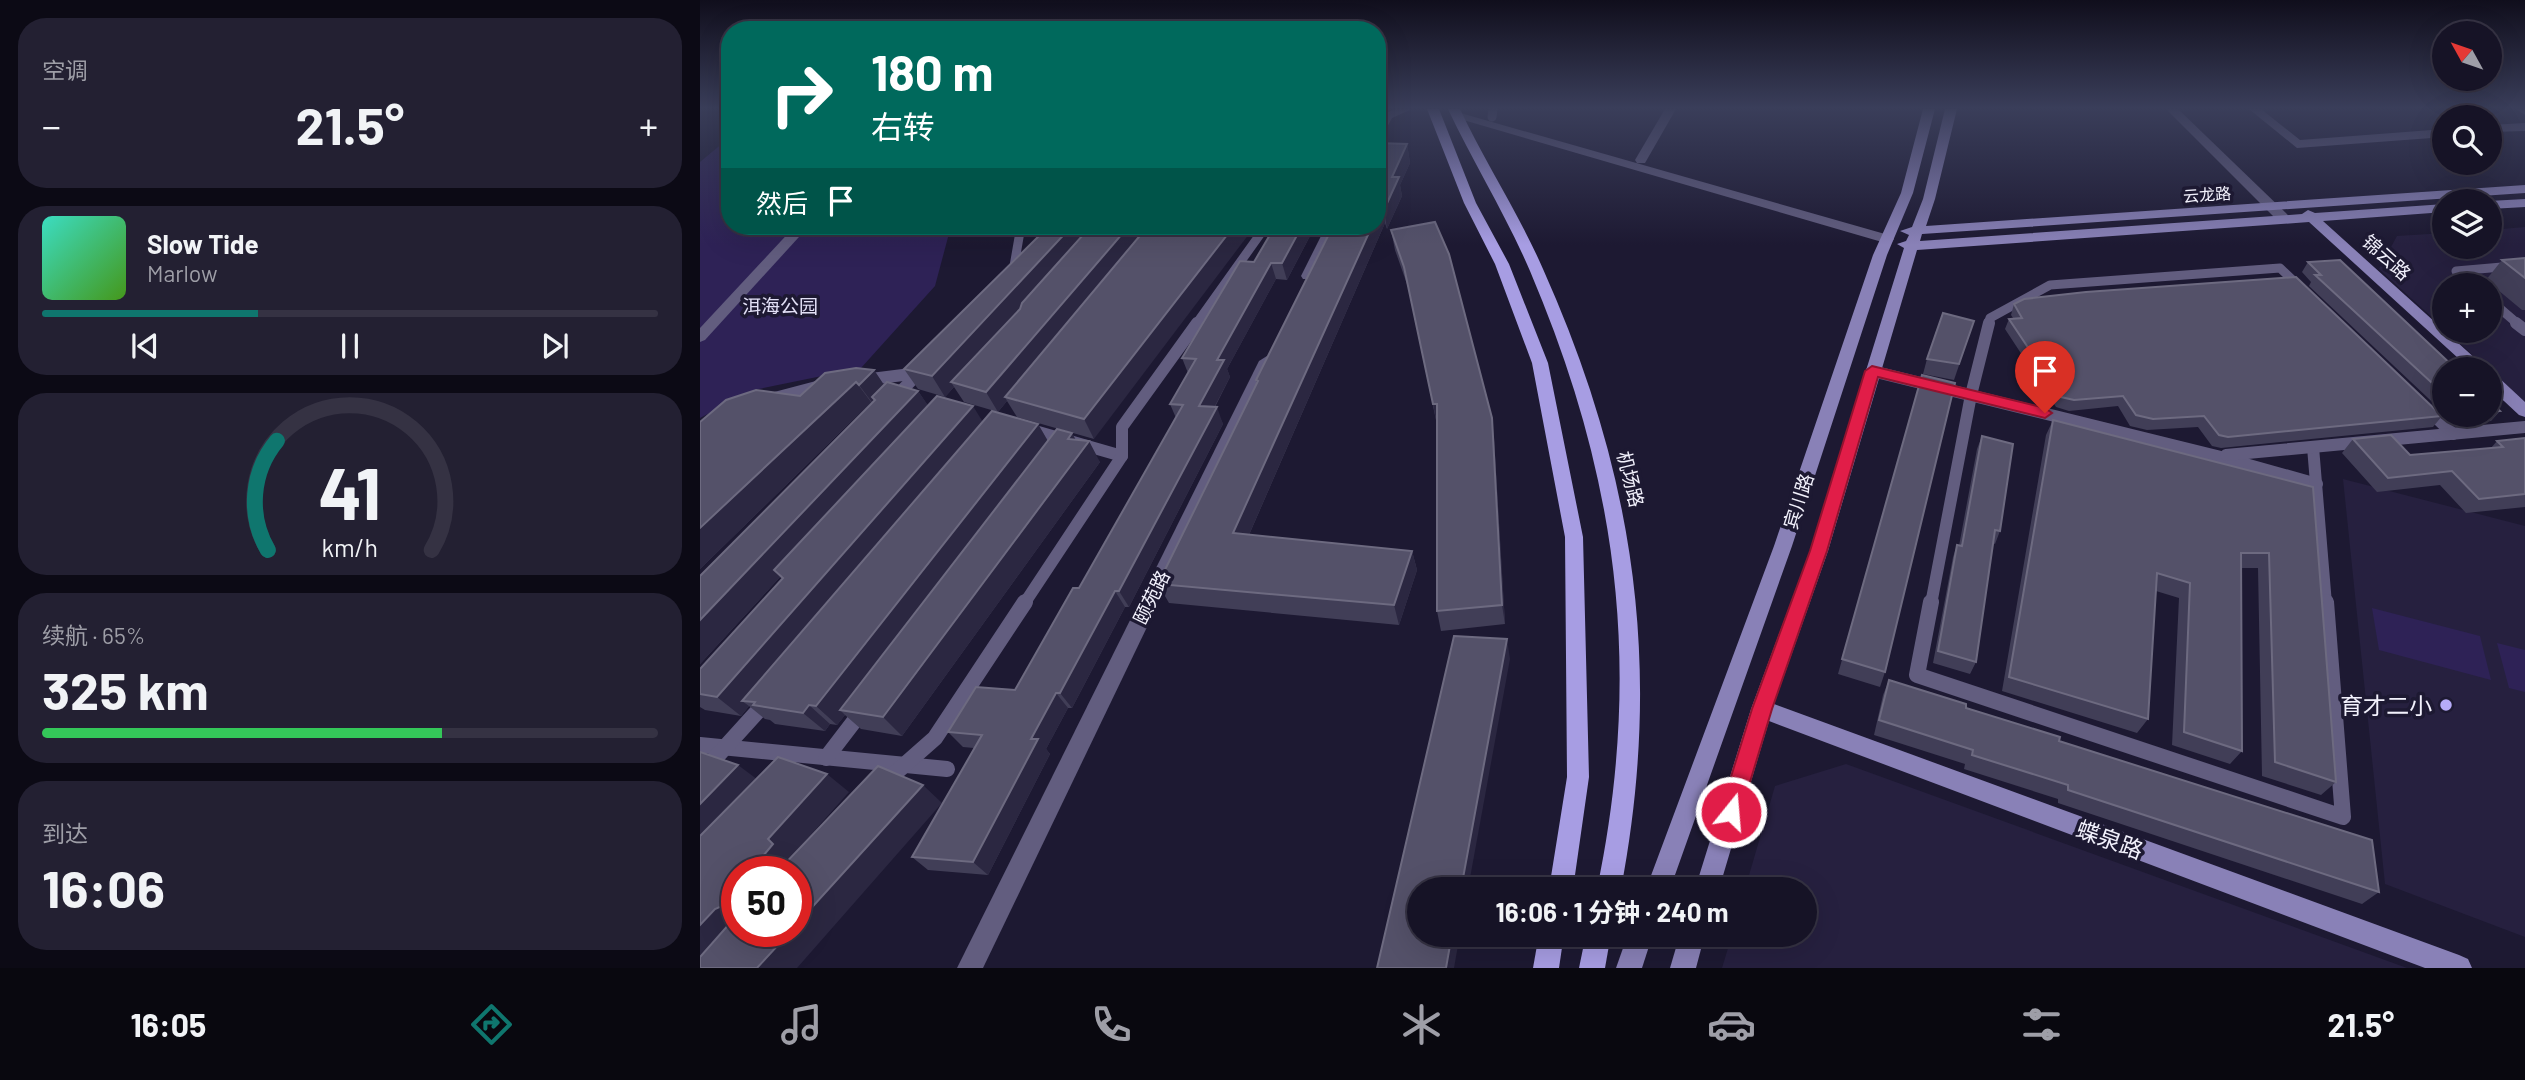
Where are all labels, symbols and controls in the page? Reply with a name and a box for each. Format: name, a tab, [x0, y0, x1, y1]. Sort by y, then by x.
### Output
north arrow	[2432, 21, 2502, 91]
map controls	[2432, 21, 2502, 427]
text: 180 m	[871, 42, 994, 101]
icon: right	[756, 49, 847, 140]
text: 空调	[42, 56, 88, 84]
text: 21.5°	[296, 93, 404, 155]
text: −	[42, 102, 61, 148]
text: +	[639, 102, 658, 148]
button: search	[2432, 105, 2502, 175]
text: 右转	[871, 107, 935, 145]
icon: arrive	[822, 182, 860, 220]
street label: 云龙路	[2182, 183, 2232, 205]
text: 然后	[756, 187, 808, 218]
button: layers	[2432, 189, 2502, 259]
text: Slow Tide	[147, 228, 259, 259]
street label: 锦云路	[2358, 229, 2416, 285]
text: Marlow	[147, 259, 218, 287]
button: +	[2432, 273, 2502, 343]
park label: 洱海公园	[742, 294, 818, 317]
icon: previous	[126, 327, 164, 365]
icon: pause	[331, 327, 369, 365]
icon: next	[536, 327, 574, 365]
pin	[2015, 341, 2075, 413]
icon: arrive	[2026, 352, 2064, 390]
button: −	[2432, 357, 2502, 427]
text: 41	[319, 447, 381, 535]
street label: 机场路	[1613, 449, 1649, 509]
street label: 宾川路	[1778, 470, 1818, 532]
text: km/h	[322, 532, 378, 562]
street label: 颐苑路	[1128, 566, 1174, 628]
text: 续航 · 65%	[42, 621, 145, 649]
text: 325 km	[42, 658, 209, 720]
place label: 育才二小	[2340, 691, 2432, 719]
marker: 育才二小	[2438, 697, 2454, 713]
position arrow	[1694, 775, 1768, 849]
street label: 蝶泉路	[2073, 814, 2147, 864]
text: 到达	[42, 819, 88, 847]
text: 16:06	[42, 856, 165, 918]
speed limit sign: 50	[721, 856, 812, 947]
text: 16:06 · 1 分钟 · 240 m	[1496, 896, 1728, 927]
icon: directions	[467, 1000, 516, 1049]
icon: music	[777, 1000, 826, 1049]
icon: phone	[1087, 1000, 1136, 1049]
icon: climate	[1397, 1000, 1446, 1049]
icon: car	[1707, 1000, 1756, 1049]
icon: filters	[2017, 1000, 2066, 1049]
text: 16:05	[131, 1005, 206, 1043]
text: 21.5°	[2327, 1005, 2394, 1043]

